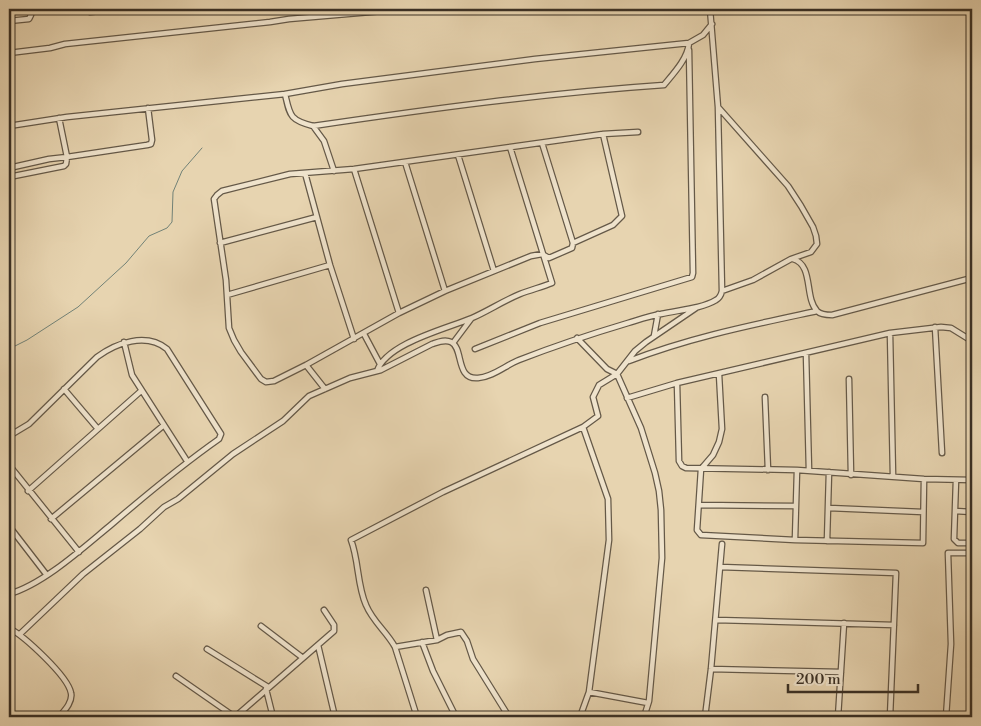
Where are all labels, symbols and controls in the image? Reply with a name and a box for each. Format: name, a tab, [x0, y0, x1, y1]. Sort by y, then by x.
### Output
scale bar	[788, 661, 918, 693]
text: 200 m	[796, 670, 841, 689]

